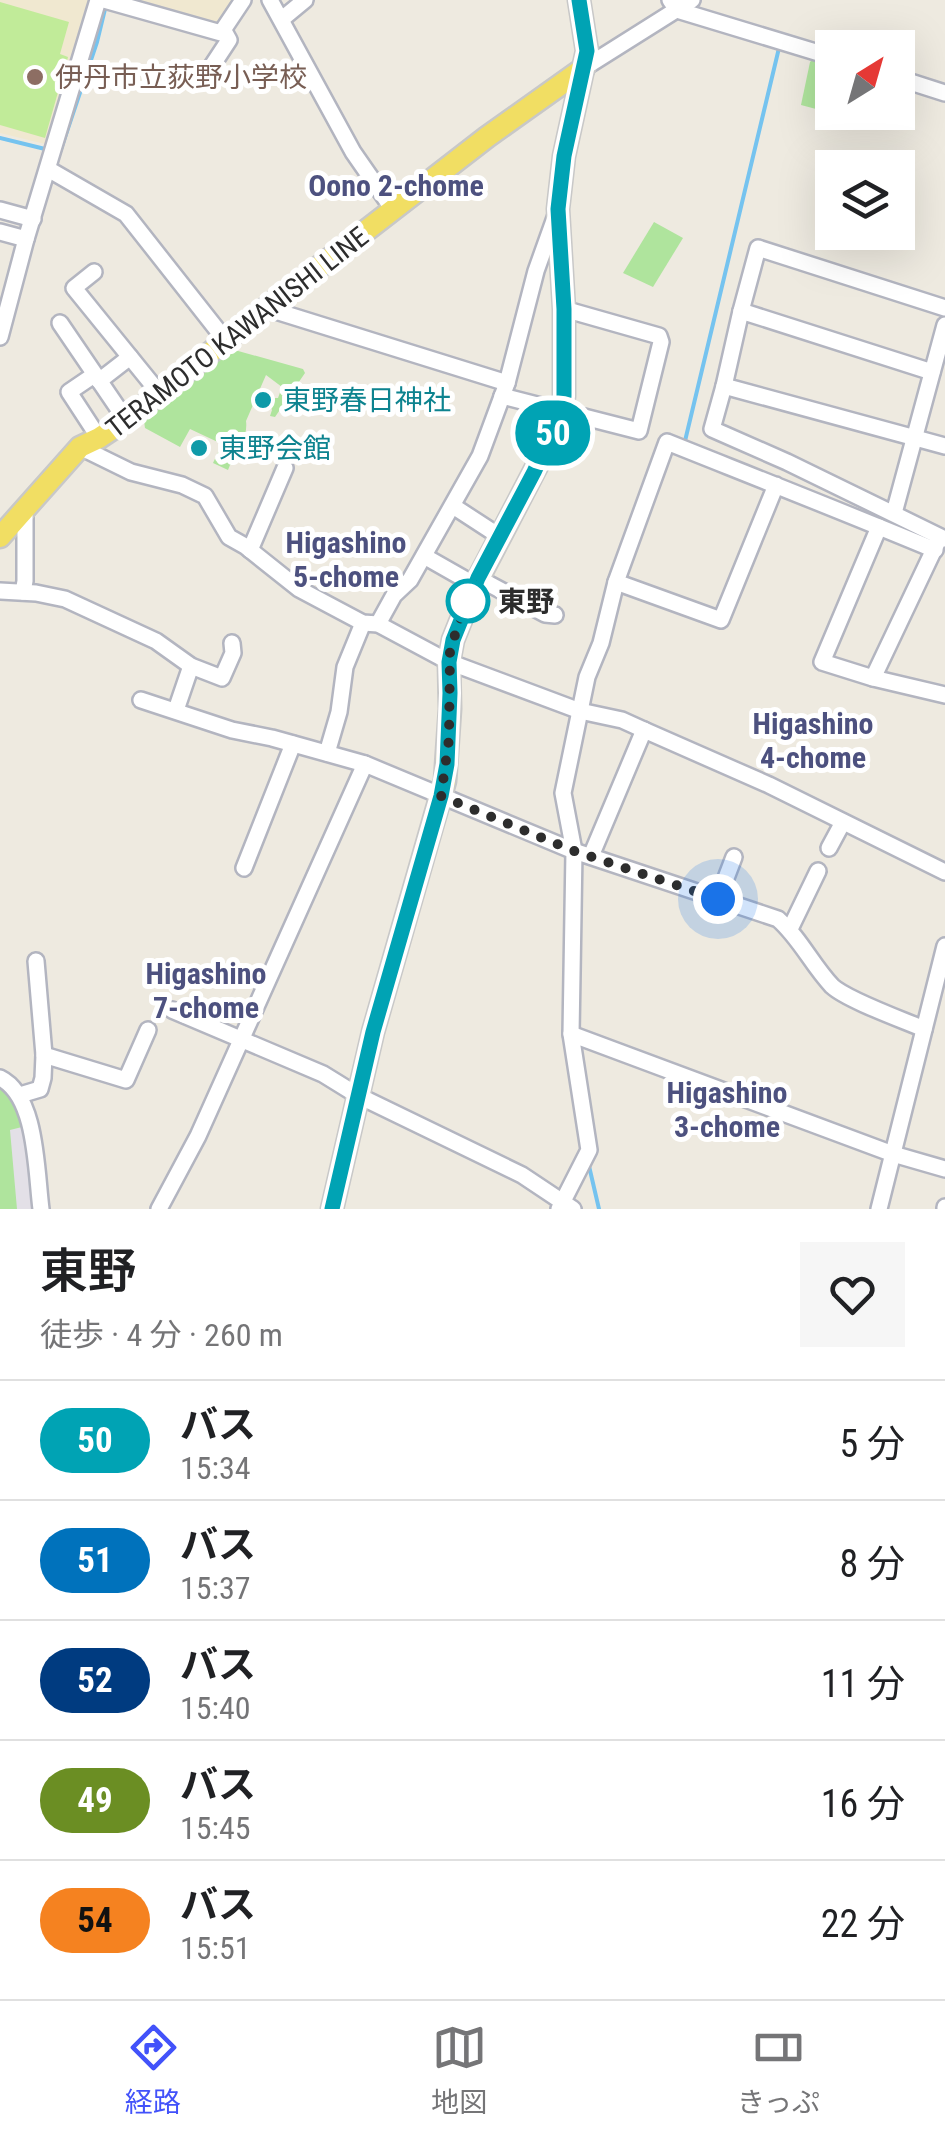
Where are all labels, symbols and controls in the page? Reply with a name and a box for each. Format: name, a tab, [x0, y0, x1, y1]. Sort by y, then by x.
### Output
north arrow	[815, 30, 915, 130]
map controls	[815, 30, 915, 250]
place label: 伊丹市立荻野小学校	[55, 61, 307, 94]
marker: 伊丹市立荻野小学校	[24, 66, 46, 88]
button: layers	[815, 150, 915, 250]
district label: Oono 2-chome	[308, 168, 484, 203]
street label: TERAMOTO KAWANISHI LINE	[100, 220, 375, 445]
place label: 東野春日神社	[283, 384, 451, 417]
marker: 東野春日神社	[252, 389, 274, 411]
line badge: 50	[508, 400, 598, 466]
text: 50	[535, 413, 571, 454]
place label: 東野会館	[219, 432, 331, 465]
marker: 東野会館	[188, 437, 210, 459]
district label: Higashino 5-chome	[286, 525, 406, 594]
marker: 東野	[447, 580, 489, 622]
place label: 東野	[498, 585, 554, 618]
district label: Higashino 4-chome	[753, 706, 873, 775]
your location	[693, 874, 743, 924]
district label: Higashino 7-chome	[146, 956, 266, 1025]
district label: Higashino 3-chome	[667, 1075, 787, 1144]
button: heart	[800, 1242, 905, 1347]
text: 東野	[40, 1243, 136, 1300]
text: 徒歩 · 4 分 · 260 m	[40, 1316, 283, 1354]
text: バス	[180, 1403, 256, 1447]
text: 50	[77, 1420, 113, 1461]
text: 5 分	[840, 1422, 905, 1466]
text: 15:34	[180, 1449, 251, 1487]
text: バス	[180, 1523, 256, 1567]
text: 51	[77, 1540, 113, 1581]
text: 8 分	[840, 1542, 905, 1586]
text: 15:37	[180, 1569, 251, 1607]
text: バス	[180, 1643, 256, 1687]
text: 52	[77, 1660, 113, 1701]
text: 11 分	[821, 1662, 905, 1706]
text: 15:40	[180, 1689, 251, 1727]
text: バス	[180, 1763, 256, 1807]
text: 49	[77, 1780, 113, 1821]
text: 16 分	[821, 1782, 905, 1826]
text: 15:45	[180, 1809, 251, 1847]
text: バス	[180, 1883, 256, 1927]
text: 54	[77, 1900, 113, 1941]
text: 22 分	[821, 1902, 905, 1946]
text: 15:51	[180, 1929, 251, 1967]
tab: 経路	[125, 2020, 181, 2120]
tab: 地図	[431, 2020, 487, 2120]
tab: きっぷ	[737, 2020, 820, 2120]

